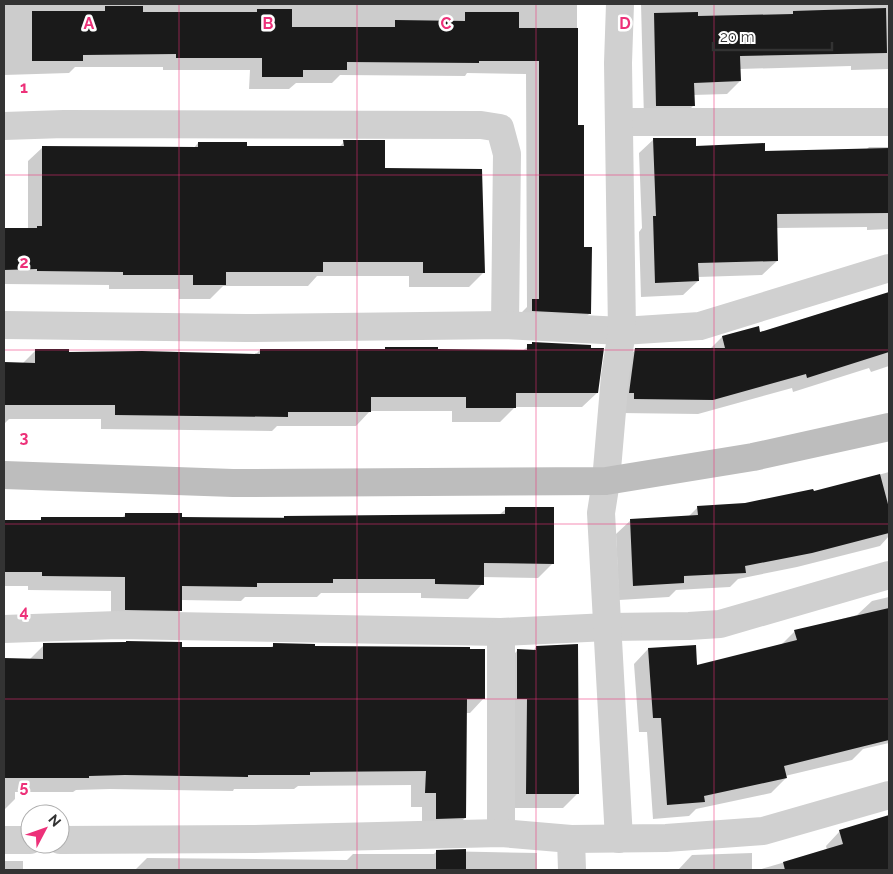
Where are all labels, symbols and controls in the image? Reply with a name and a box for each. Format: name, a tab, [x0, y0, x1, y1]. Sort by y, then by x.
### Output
text: A	[84, 14, 95, 33]
text: B	[263, 14, 274, 33]
text: C	[441, 14, 452, 33]
text: D	[619, 14, 631, 33]
scale bar	[713, 20, 832, 52]
text: 20 m	[720, 28, 755, 46]
text: 1	[20, 78, 28, 97]
text: 2	[19, 253, 29, 272]
text: 3	[20, 428, 29, 447]
text: 4	[19, 602, 29, 621]
text: 5	[20, 777, 29, 796]
north arrow	[20, 804, 70, 854]
text: N	[45, 811, 64, 830]

